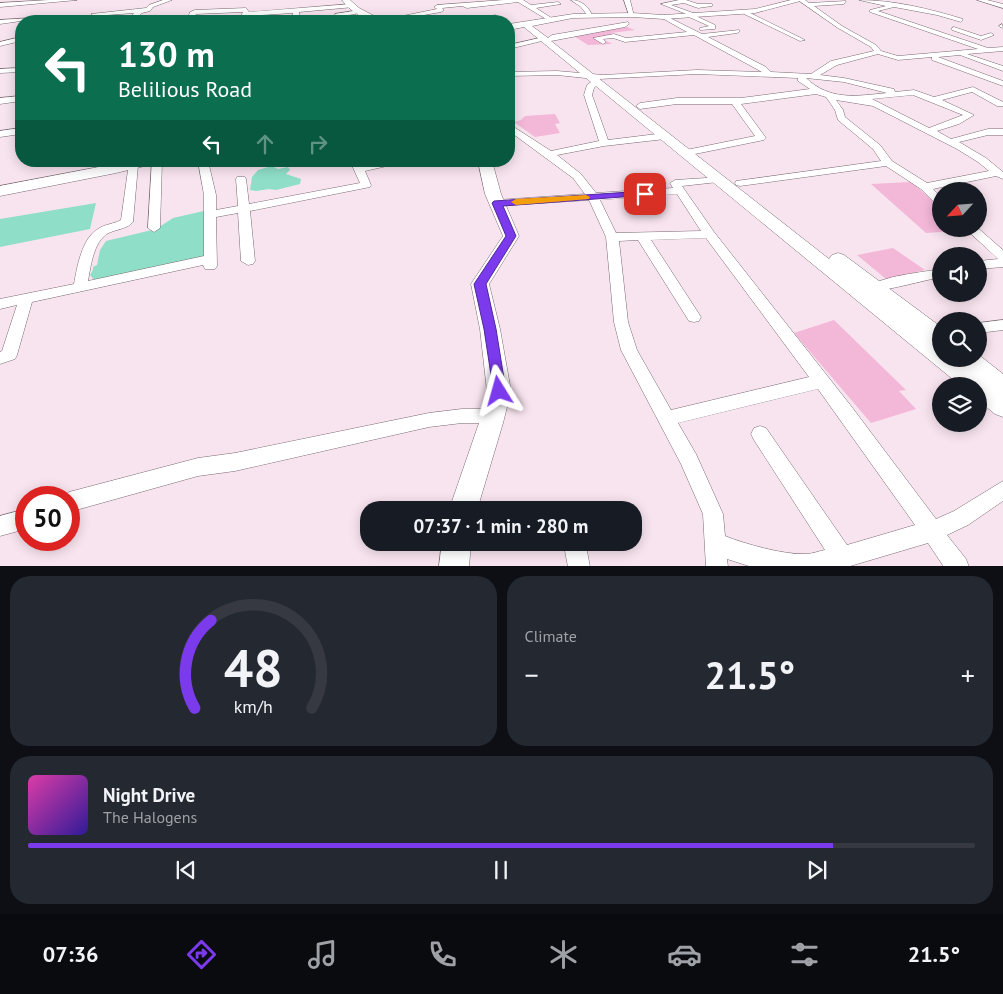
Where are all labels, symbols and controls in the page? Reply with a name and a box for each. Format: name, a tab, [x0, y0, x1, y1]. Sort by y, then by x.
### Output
text: 130 m	[118, 31, 215, 77]
icon: left	[35, 35, 100, 100]
text: Belilious Road	[118, 75, 252, 103]
icon: left	[198, 130, 226, 158]
icon: ahead	[251, 130, 279, 158]
icon: right	[304, 130, 332, 158]
pin	[624, 173, 666, 215]
icon: arrive	[631, 180, 659, 208]
north arrow	[932, 182, 988, 238]
map controls	[932, 182, 987, 432]
button: sound	[932, 247, 987, 302]
button: search	[932, 312, 987, 367]
position arrow	[472, 364, 524, 416]
button: layers	[932, 377, 987, 432]
speed limit sign: 50	[15, 486, 80, 551]
text: 07:37 · 1 min · 280 m	[414, 514, 588, 538]
text: Climate	[525, 626, 577, 646]
text: 48	[224, 634, 283, 701]
text: 21.5°	[704, 650, 795, 699]
text: −	[525, 656, 539, 693]
text: +	[961, 656, 975, 693]
text: km/h	[234, 695, 273, 718]
text: Night Drive	[103, 783, 195, 807]
text: The Halogens	[103, 807, 197, 827]
icon: previous	[172, 856, 200, 884]
icon: pause	[487, 856, 515, 884]
icon: next	[803, 856, 831, 884]
icon: directions	[184, 937, 219, 972]
icon: music	[305, 937, 340, 972]
icon: phone	[425, 937, 460, 972]
icon: climate	[546, 937, 581, 972]
icon: car	[667, 937, 702, 972]
icon: filters	[787, 937, 822, 972]
text: 07:36	[43, 940, 99, 968]
text: 21.5°	[908, 940, 960, 968]

